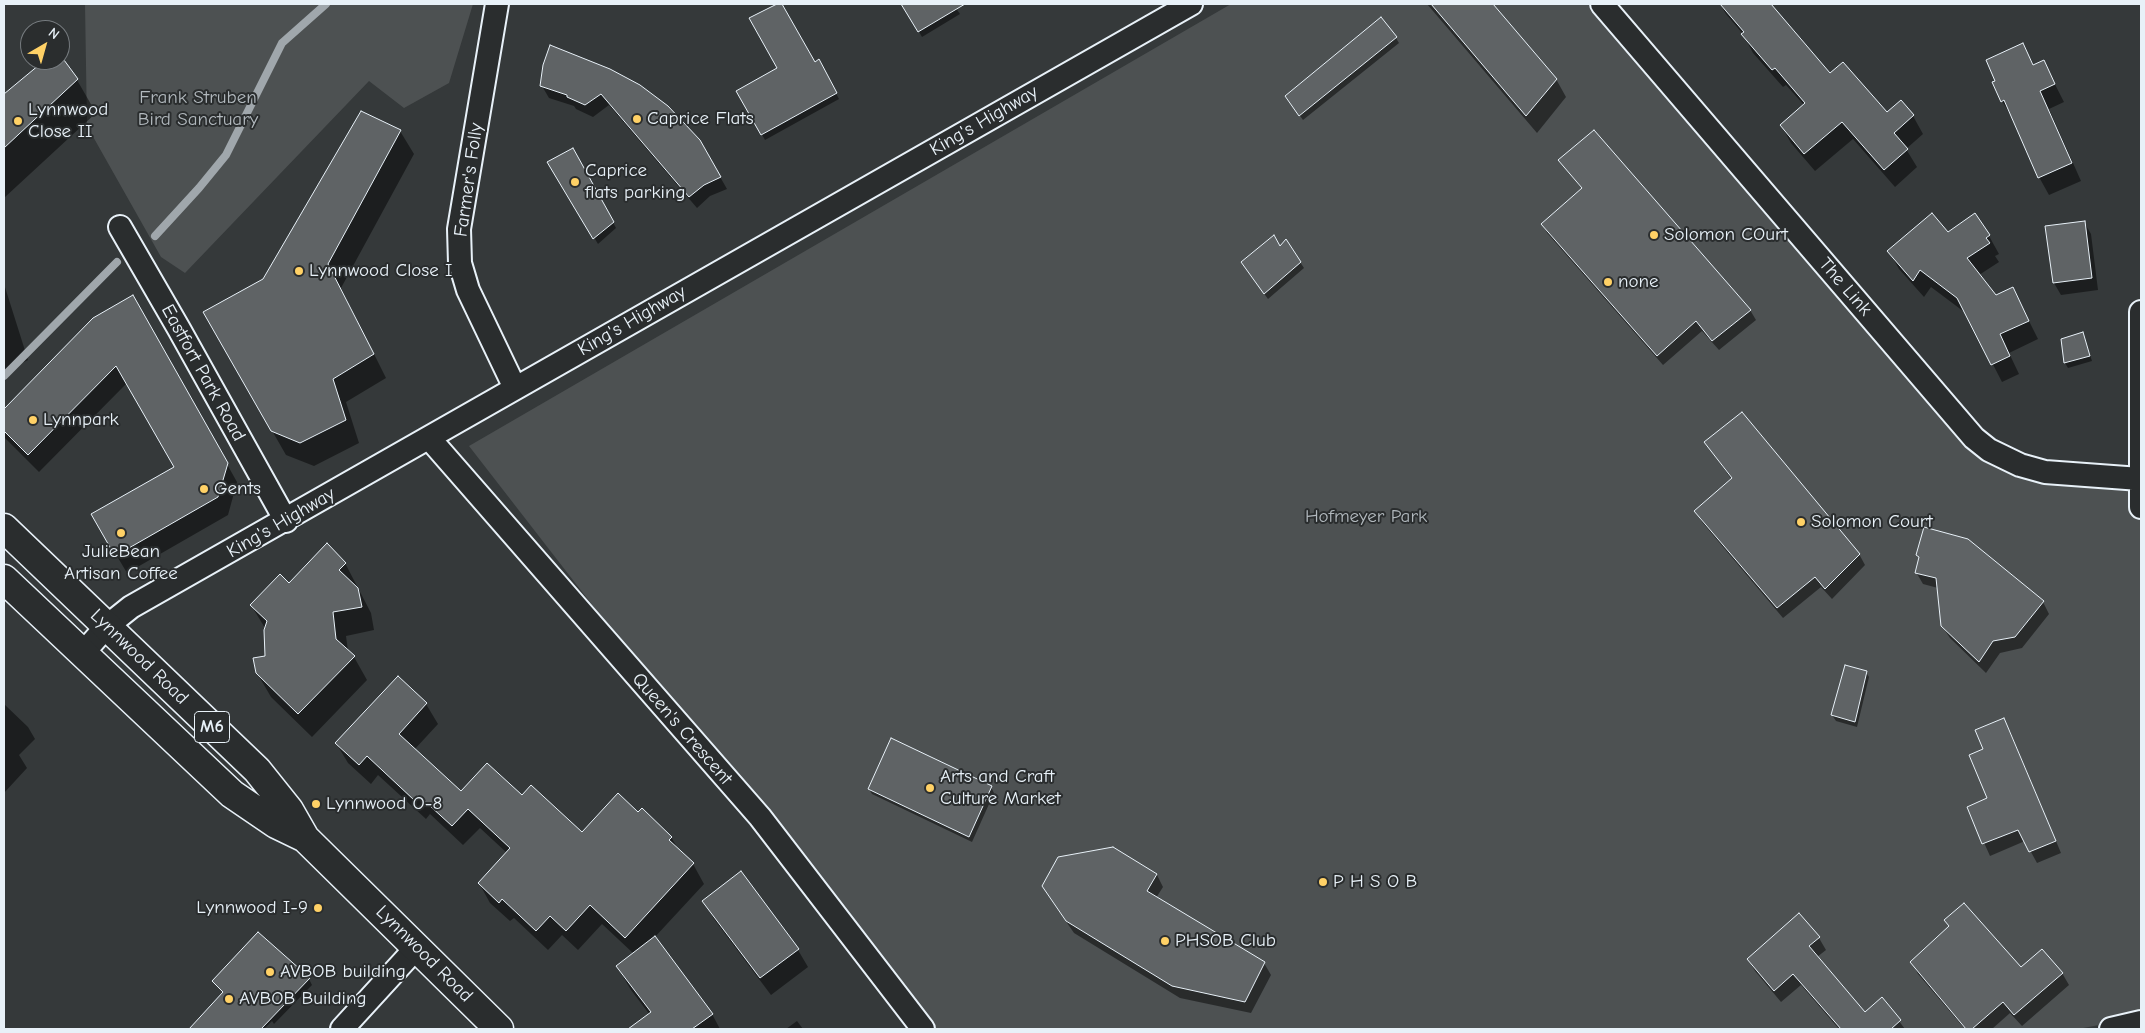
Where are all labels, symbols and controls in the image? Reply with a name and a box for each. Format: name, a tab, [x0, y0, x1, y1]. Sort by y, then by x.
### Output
north arrow	[20, 20, 70, 70]
text: N	[45, 24, 63, 43]
street label: King's Highway	[926, 81, 1042, 161]
park label: Frank Struben Bird Sanctuary	[138, 87, 258, 131]
place label: Lynnwood Close II	[28, 99, 108, 143]
place label: Caprice Flats	[647, 108, 754, 130]
marker: Caprice Flats	[631, 113, 643, 125]
marker: Lynnwood Close II	[12, 115, 24, 127]
street label: Farmer's Folly	[450, 122, 488, 238]
place label: Caprice flats parking	[585, 160, 685, 204]
marker: Caprice flats parking	[569, 176, 581, 188]
place label: Solomon COurt	[1664, 224, 1788, 246]
marker: Solomon COurt	[1648, 229, 1660, 241]
street label: The Link	[1814, 253, 1876, 321]
place label: Lynnwood Close I	[309, 260, 452, 282]
marker: Lynnwood Close I	[293, 265, 305, 277]
place label: none	[1618, 271, 1659, 293]
marker: none	[1602, 276, 1614, 288]
street label: King's Highway	[574, 281, 690, 361]
street label: Eastfort Park Road	[156, 301, 250, 445]
place label: Lynnpark	[43, 409, 119, 431]
marker: Lynnpark	[27, 414, 39, 426]
place label: Gents	[214, 478, 261, 500]
marker: Gents	[198, 483, 210, 495]
street label: King's Highway	[223, 483, 339, 563]
park label: Hofmeyer Park	[1305, 506, 1427, 528]
place label: Solomon Court	[1811, 511, 1933, 533]
marker: Solomon Court	[1795, 516, 1807, 528]
marker: JulieBean Artisan Coffee	[115, 527, 127, 539]
place label: JulieBean Artisan Coffee	[64, 541, 178, 585]
street label: Lynnwood Road	[85, 604, 193, 710]
street label: Queen's Crescent	[627, 668, 737, 790]
road number: M6	[194, 712, 230, 742]
place label: Arts and Craft Culture Market	[940, 766, 1061, 810]
marker: Arts and Craft Culture Market	[924, 782, 936, 794]
place label: Lynnwood O-8	[326, 793, 442, 815]
marker: Lynnwood O-8	[310, 798, 322, 810]
place label: P H S O B	[1333, 871, 1417, 893]
marker: P H S O B	[1317, 876, 1329, 888]
place label: Lynnwood I-9	[196, 897, 308, 919]
street label: Lynnwood Road	[371, 901, 477, 1007]
marker: Lynnwood I-9	[312, 902, 324, 914]
place label: PHSOB Club	[1175, 930, 1276, 952]
marker: PHSOB Club	[1159, 935, 1171, 947]
place label: AVBOB building	[280, 961, 406, 983]
marker: AVBOB building	[264, 966, 276, 978]
place label: AVBOB Building	[239, 988, 366, 1010]
marker: AVBOB Building	[223, 993, 235, 1005]

